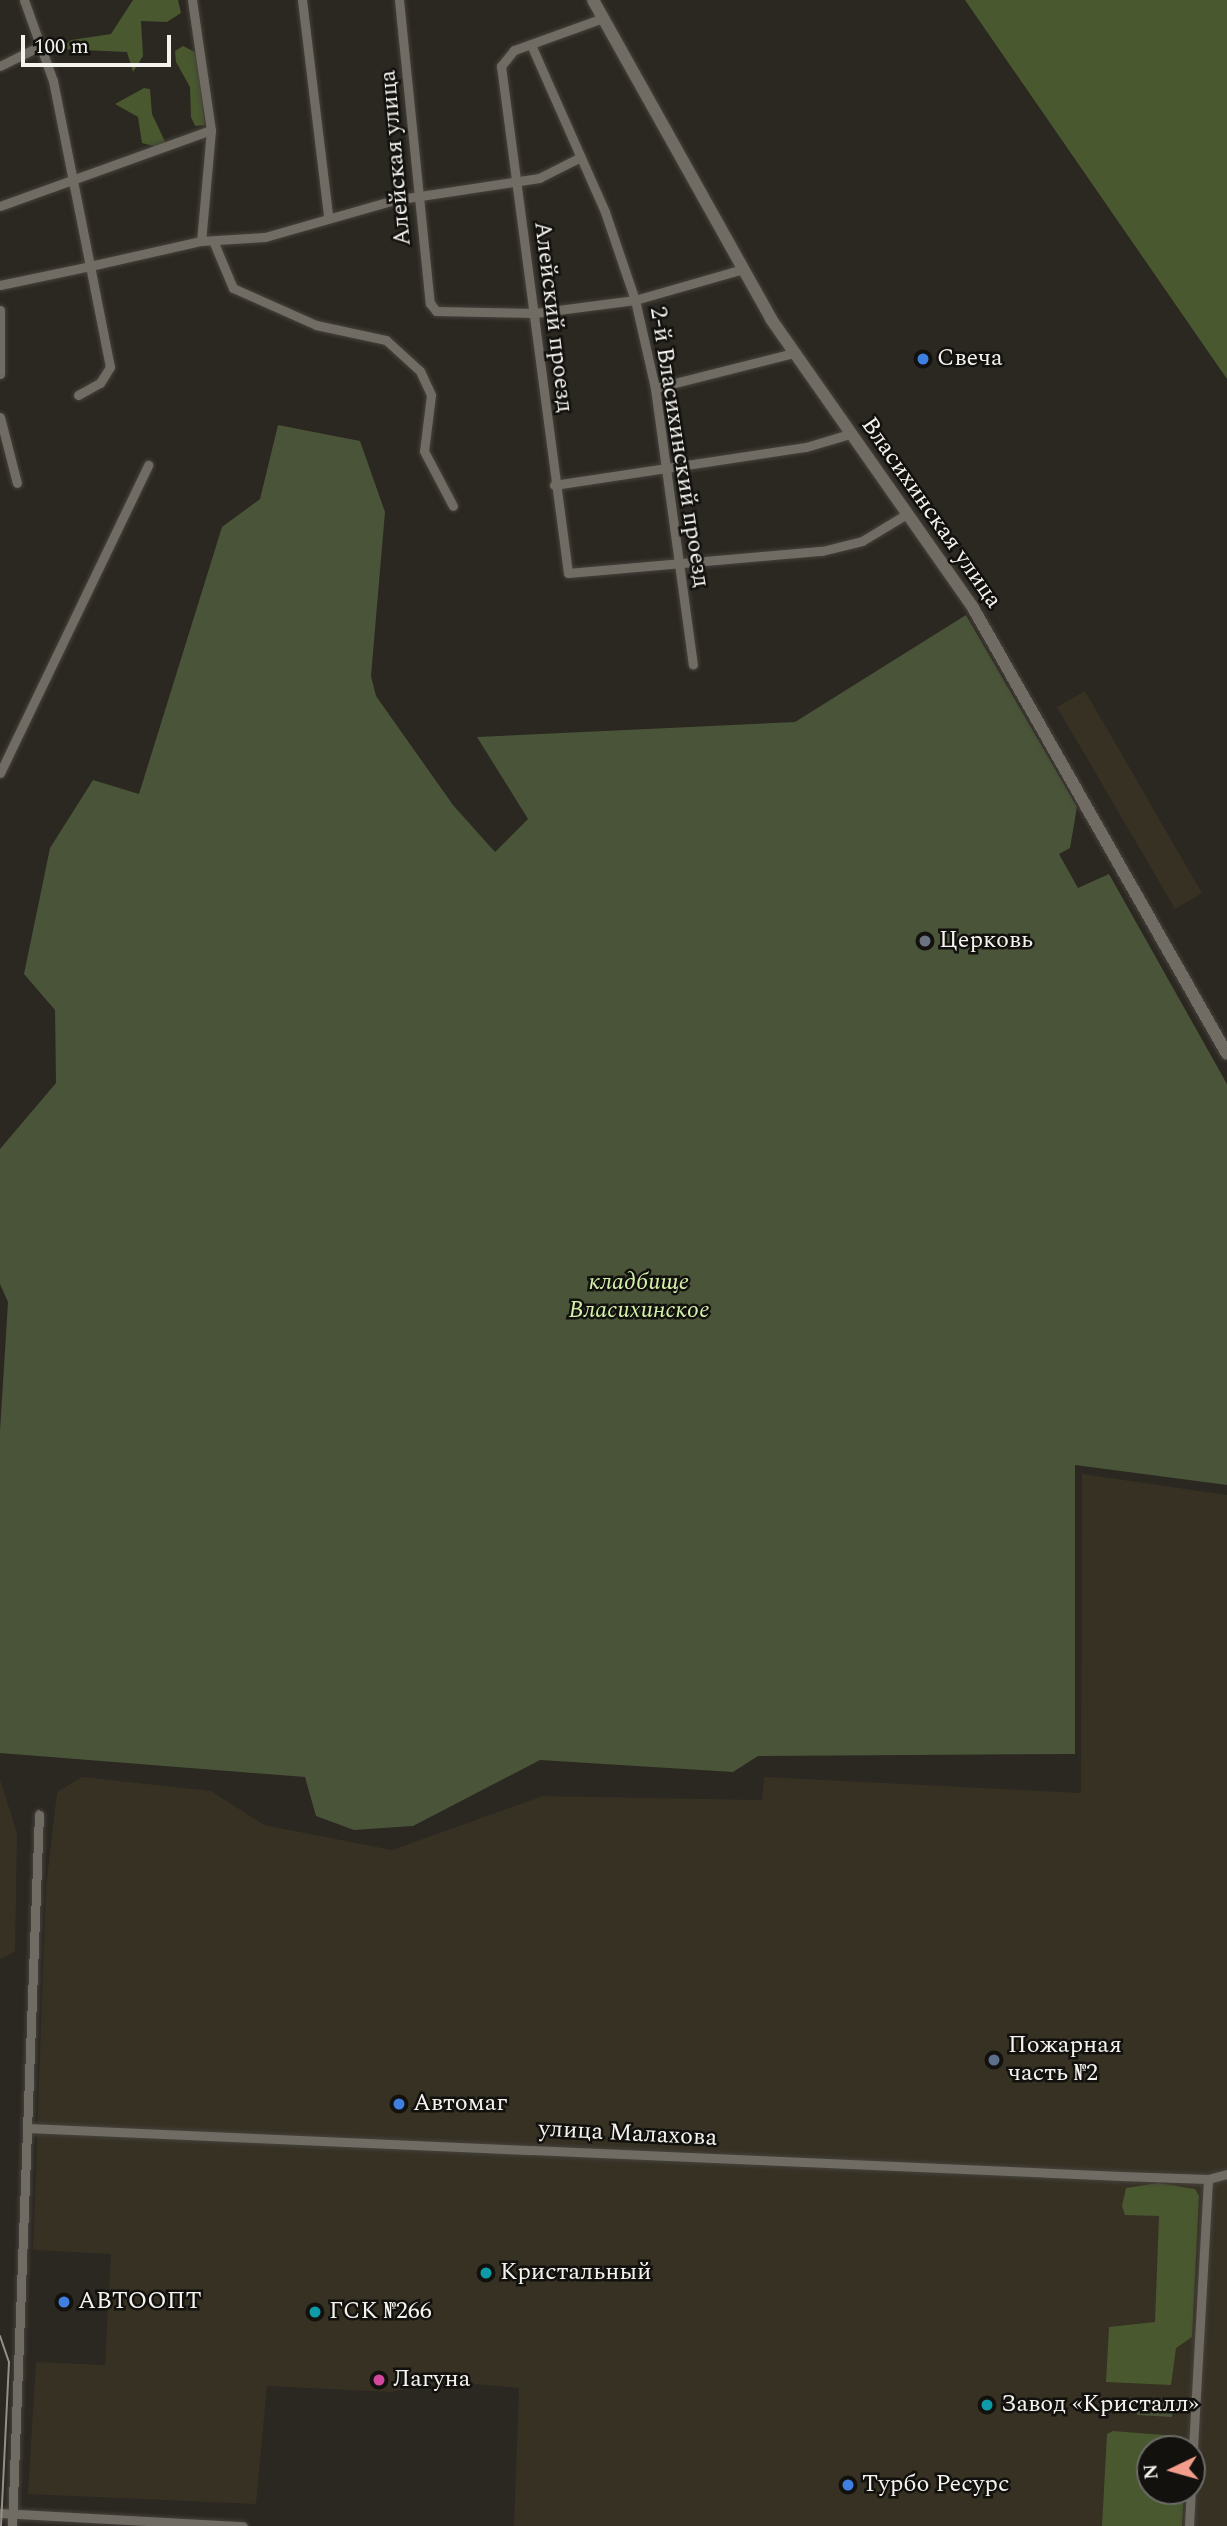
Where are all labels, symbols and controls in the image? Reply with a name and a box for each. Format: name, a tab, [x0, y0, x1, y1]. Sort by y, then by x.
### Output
scale bar	[24, 21, 175, 65]
text: 100 m	[34, 31, 89, 63]
street label: Алейская улица	[374, 69, 418, 247]
street label: Алейский проезд	[527, 220, 579, 414]
street label: 2-й Власихинский проезд	[643, 305, 715, 589]
place label: Свеча	[937, 345, 1003, 373]
marker: Свеча	[915, 351, 931, 367]
street label: Власихинская улица	[854, 412, 1008, 614]
place label: Церковь	[939, 927, 1033, 955]
marker: Церковь	[917, 933, 933, 949]
park label: кладбище Власихинское	[568, 1269, 710, 1325]
place label: Пожарная часть №2	[1008, 2032, 1122, 2088]
marker: Пожарная часть №2	[986, 2052, 1002, 2068]
place label: Автомаг	[413, 2090, 507, 2118]
marker: Автомаг	[391, 2096, 407, 2112]
street label: улица Малахова	[538, 2115, 718, 2153]
place label: Кристальный	[500, 2259, 652, 2287]
marker: Кристальный	[478, 2265, 494, 2281]
place label: АВТООПТ	[78, 2288, 202, 2316]
marker: АВТООПТ	[56, 2294, 72, 2310]
place label: ГСК №266	[329, 2298, 432, 2326]
marker: ГСК №266	[307, 2304, 323, 2320]
place label: Лагуна	[393, 2366, 470, 2394]
marker: Лагуна	[371, 2372, 387, 2388]
place label: Завод «Кристалл»	[1001, 2391, 1199, 2419]
marker: Завод «Кристалл»	[979, 2397, 995, 2413]
north arrow	[1136, 2435, 1206, 2505]
text: N	[1136, 2463, 1167, 2481]
place label: Турбо Ресурс	[862, 2471, 1009, 2499]
marker: Турбо Ресурс	[840, 2477, 856, 2493]

